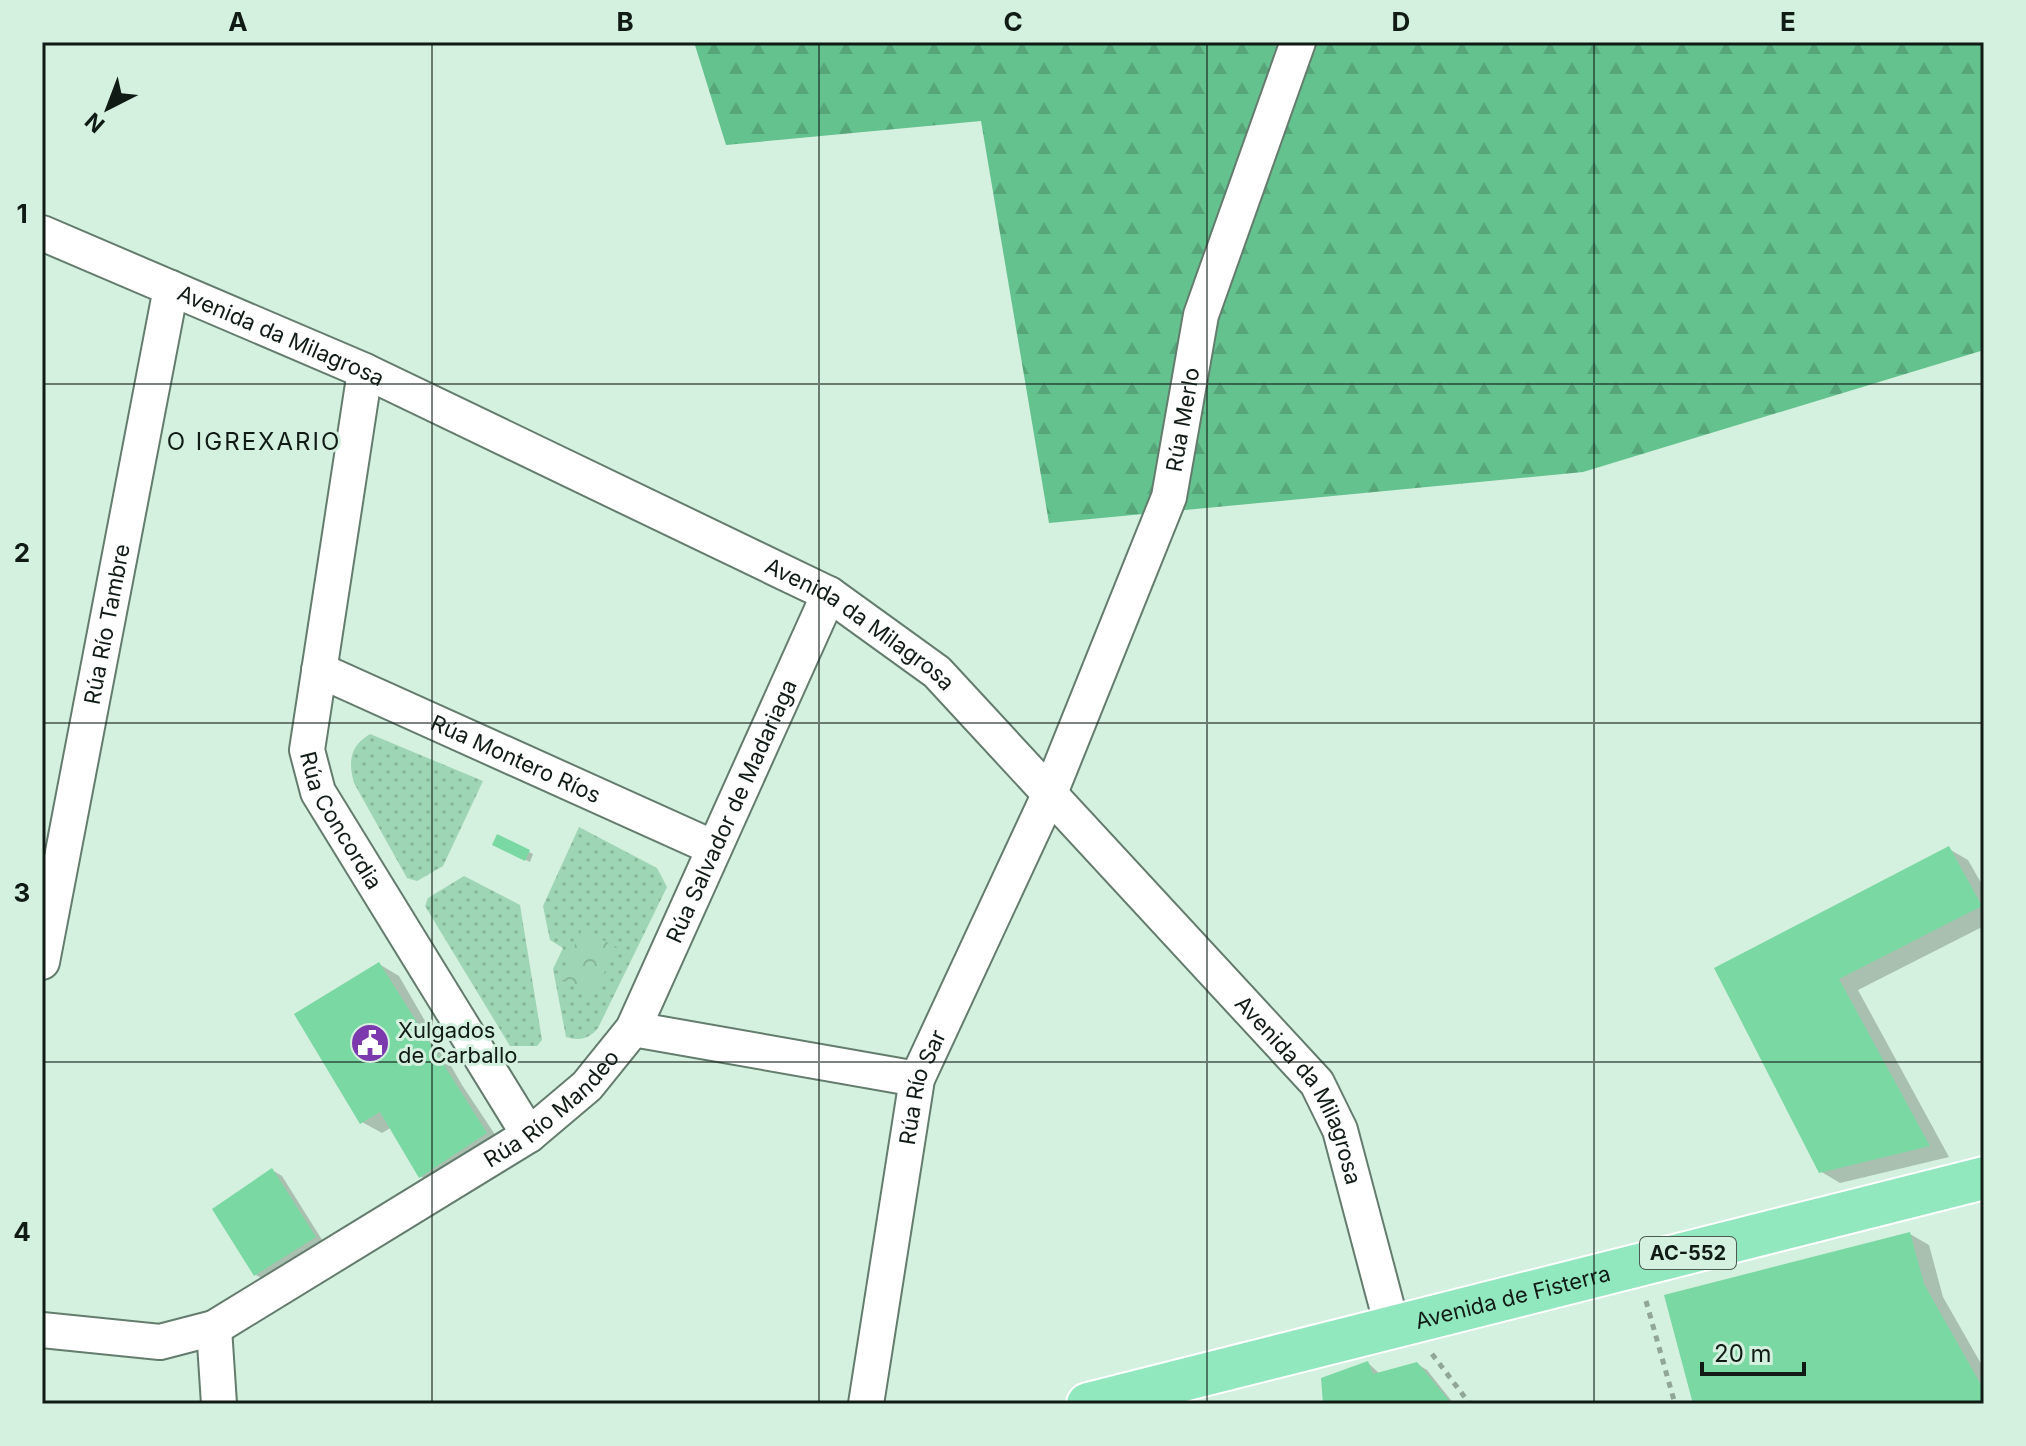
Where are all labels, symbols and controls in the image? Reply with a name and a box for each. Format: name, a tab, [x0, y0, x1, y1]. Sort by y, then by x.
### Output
text: A	[228, 6, 248, 37]
text: B	[616, 6, 634, 37]
text: C	[1003, 6, 1023, 37]
text: D	[1392, 6, 1410, 37]
text: E	[1780, 6, 1796, 37]
north arrow	[68, 68, 148, 148]
text: N	[80, 108, 110, 138]
text: 1	[16, 198, 28, 229]
street label: Avenida da Milagrosa	[174, 280, 389, 391]
street label: Rúa Merlo	[1161, 365, 1205, 474]
district label: O IGREXARIO	[167, 427, 341, 456]
text: 2	[14, 537, 30, 568]
street label: Rúa Río Tambre	[79, 542, 135, 707]
street label: Avenida da Milagrosa	[761, 552, 960, 695]
street label: Rúa Salvador de Madariaga	[661, 675, 802, 947]
street label: Rúa Montero Ríos	[427, 709, 605, 808]
street label: Rúa Concordia	[295, 749, 388, 894]
text: 3	[14, 877, 30, 908]
street label: Avenida da Milagrosa	[1230, 990, 1367, 1187]
place label: Xulgados de Carballo	[398, 1017, 517, 1068]
public building icon: Xulgados de Carballo	[349, 1022, 391, 1064]
street label: Rúa Río Sar	[894, 1026, 951, 1147]
street label: Rúa Río Mandeo	[479, 1044, 624, 1172]
text: 4	[13, 1216, 31, 1247]
road number: AC-552	[1640, 1237, 1736, 1269]
street label: Avenida de Fisterra	[1412, 1260, 1613, 1334]
scale bar	[1702, 1326, 1804, 1376]
text: 20 m	[1714, 1339, 1772, 1368]

